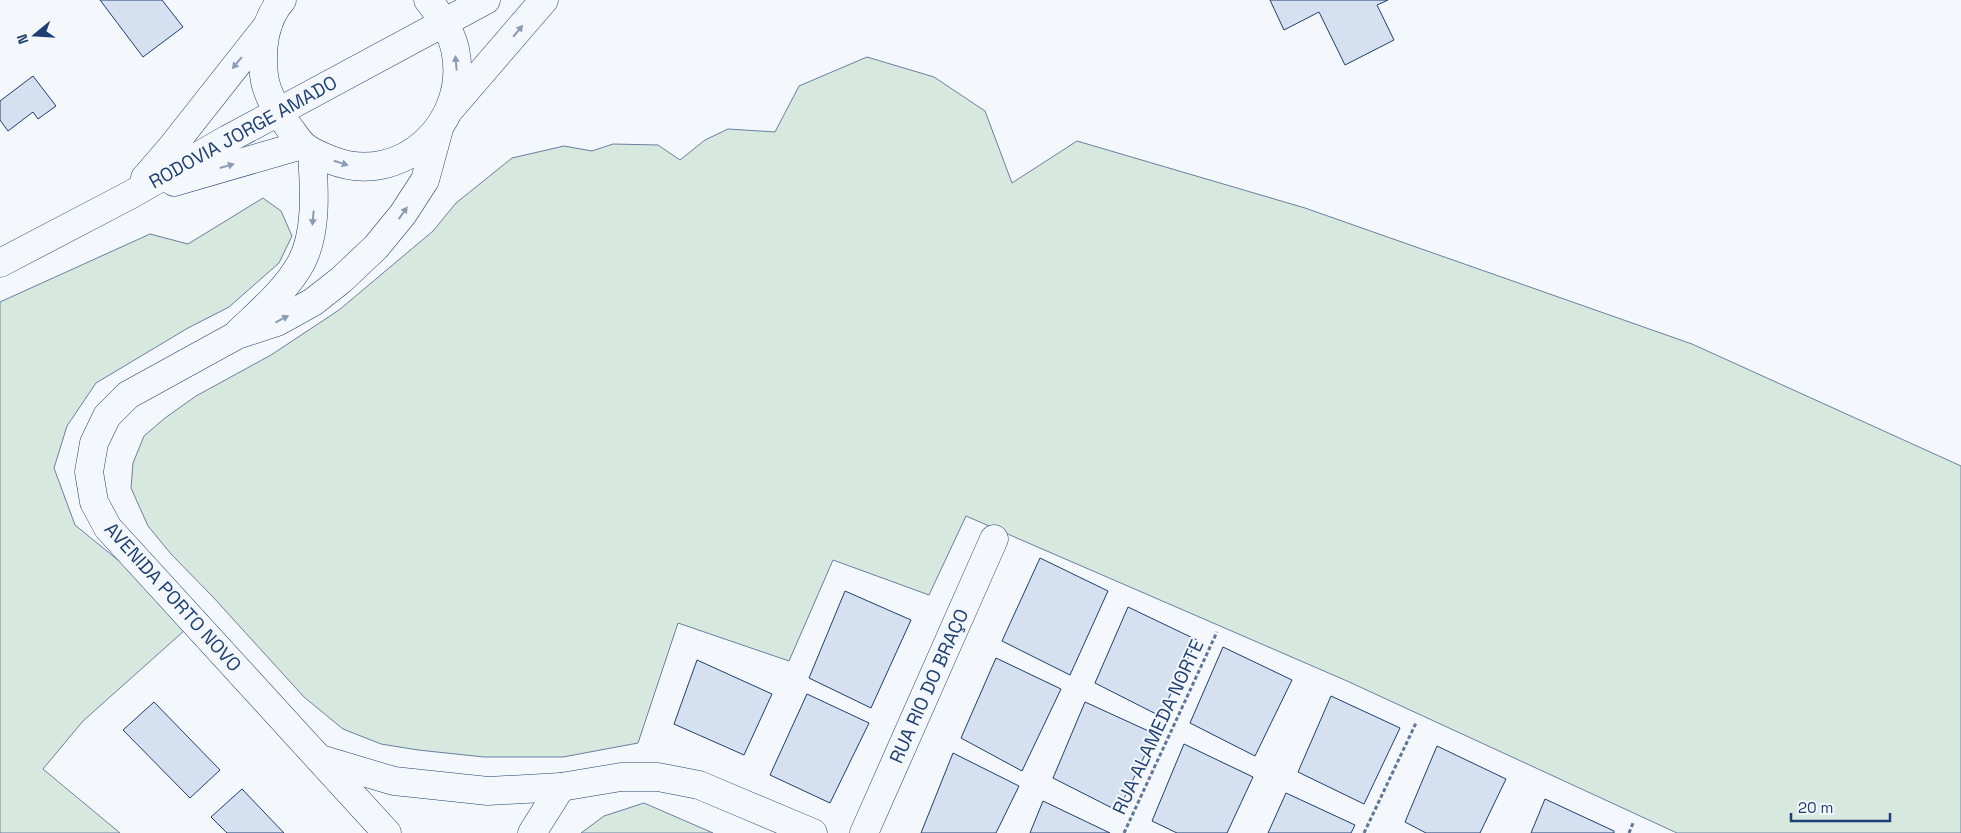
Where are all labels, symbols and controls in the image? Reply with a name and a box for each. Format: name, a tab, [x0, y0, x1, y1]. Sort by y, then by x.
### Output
north arrow	[10, 10, 60, 60]
one-way arrow	[512, 25, 523, 38]
text: N	[13, 32, 33, 46]
one-way arrow	[452, 55, 460, 71]
one-way arrow	[232, 56, 243, 69]
street label: RODOVIA JORGE AMADO	[144, 70, 342, 194]
one-way arrow	[334, 160, 349, 168]
one-way arrow	[219, 162, 235, 170]
one-way arrow	[398, 207, 409, 220]
one-way arrow	[308, 211, 316, 227]
one-way arrow	[275, 315, 290, 323]
street label: AVENIDA PORTO NOVO	[99, 517, 247, 677]
street label: RUA RIO DO BRAÇO	[884, 605, 974, 767]
street label: RUA ALAMEDA NORTE	[1106, 636, 1210, 818]
scale bar	[1791, 790, 1890, 822]
text: 20 m	[1798, 798, 1833, 817]

